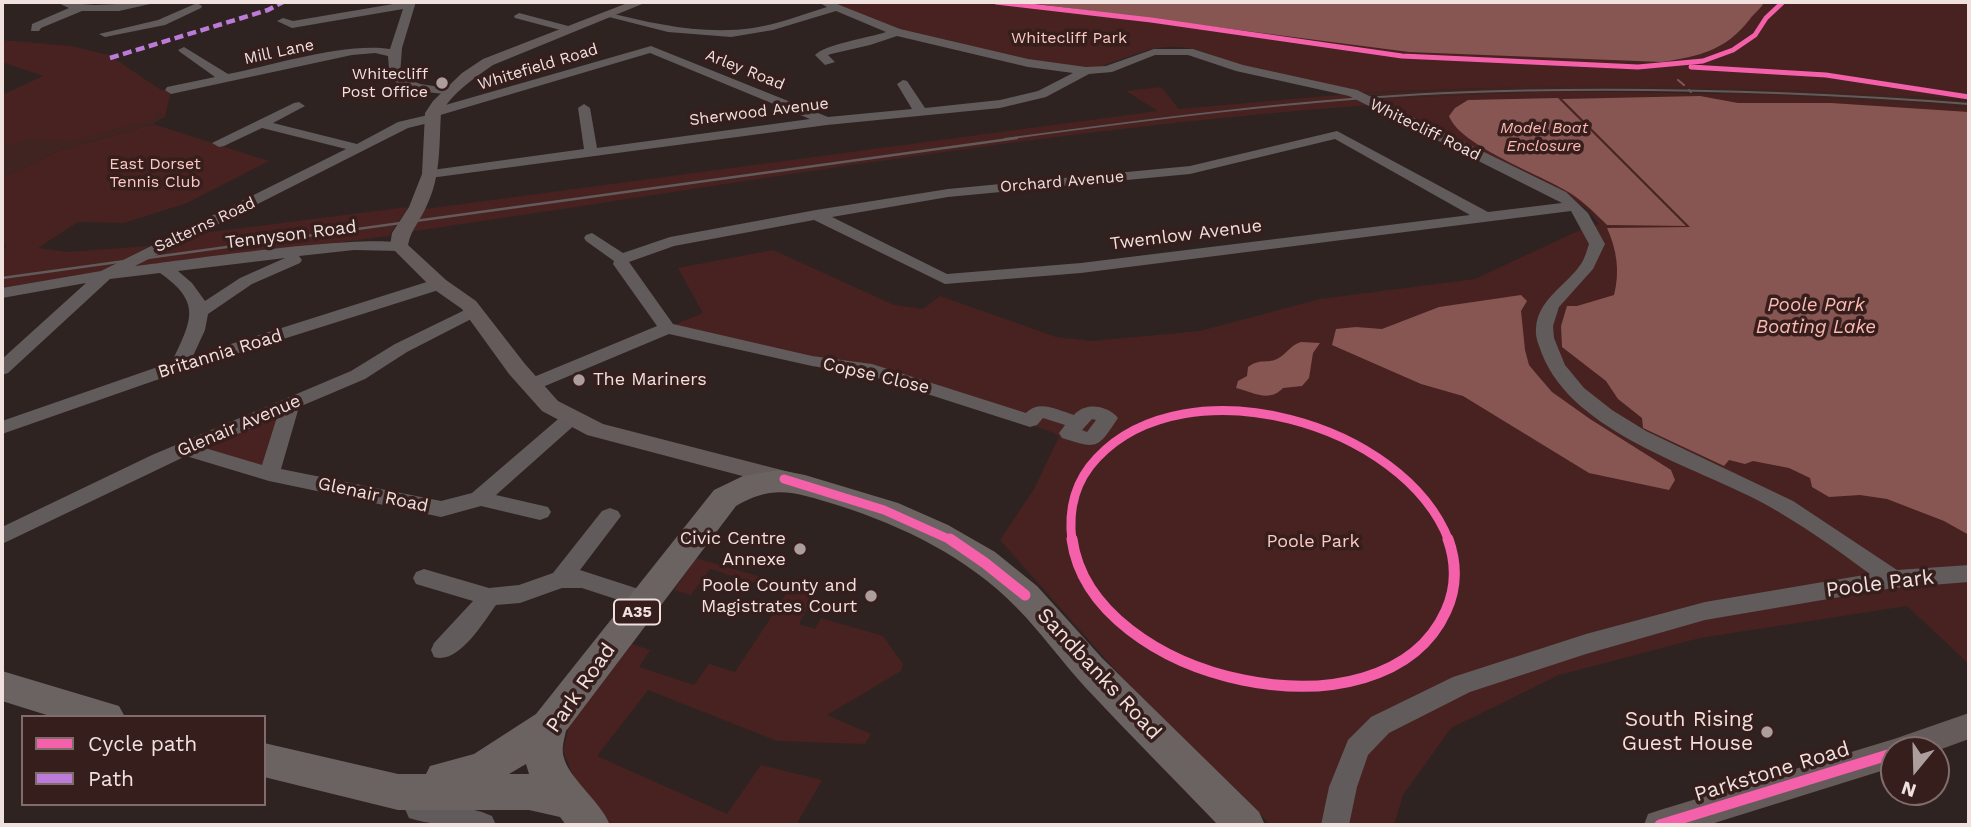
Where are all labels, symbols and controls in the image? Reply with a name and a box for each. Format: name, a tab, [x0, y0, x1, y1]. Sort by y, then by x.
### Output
park label: Whitecliff Park	[1011, 28, 1127, 48]
street label: Mill Lane	[242, 35, 316, 69]
street label: Whitefield Road	[476, 40, 600, 94]
street label: Arley Road	[703, 45, 787, 95]
place label: Whitecliff Post Office	[341, 64, 428, 102]
marker: Whitecliff Post Office	[434, 75, 450, 91]
street label: Sherwood Avenue	[688, 94, 830, 130]
street label: Whitecliff Road	[1367, 95, 1483, 165]
water label: Model Boat Enclosure	[1500, 118, 1588, 156]
park label: East Dorset Tennis Club	[109, 154, 201, 192]
street label: Orchard Avenue	[999, 167, 1125, 197]
street label: Salterns Road	[152, 193, 258, 257]
street label: Twemlow Avenue	[1109, 215, 1263, 255]
street label: Tennyson Road	[224, 216, 358, 254]
water label: Poole Park Boating Lake	[1756, 294, 1876, 338]
street label: Britannia Road	[155, 325, 285, 383]
street label: Copse Close	[820, 353, 932, 399]
place label: The Mariners	[593, 369, 707, 391]
marker: The Mariners	[571, 372, 587, 388]
street label: Glenair Avenue	[174, 390, 304, 462]
street label: Glenair Road	[316, 473, 430, 517]
place label: Civic Centre Annexe	[680, 528, 786, 570]
park label: Poole Park	[1266, 531, 1360, 553]
marker: Civic Centre Annexe	[792, 541, 808, 557]
street label: Poole Park	[1825, 565, 1935, 603]
place label: Poole County and Magistrates Court	[701, 575, 857, 618]
marker: Poole County and Magistrates Court	[863, 588, 879, 604]
road number: A35	[614, 600, 660, 624]
street label: Sandbanks Road	[1032, 603, 1166, 745]
street label: Park Road	[541, 638, 621, 738]
place label: South Rising Guest House	[1622, 707, 1753, 757]
legend	[21, 715, 266, 806]
marker: South Rising Guest House	[1759, 724, 1775, 740]
text: Cycle path	[88, 731, 197, 756]
street label: Parkstone Road	[1691, 736, 1853, 808]
north arrow	[1880, 736, 1950, 806]
text: Path	[88, 766, 134, 791]
text: N	[1898, 776, 1919, 803]

